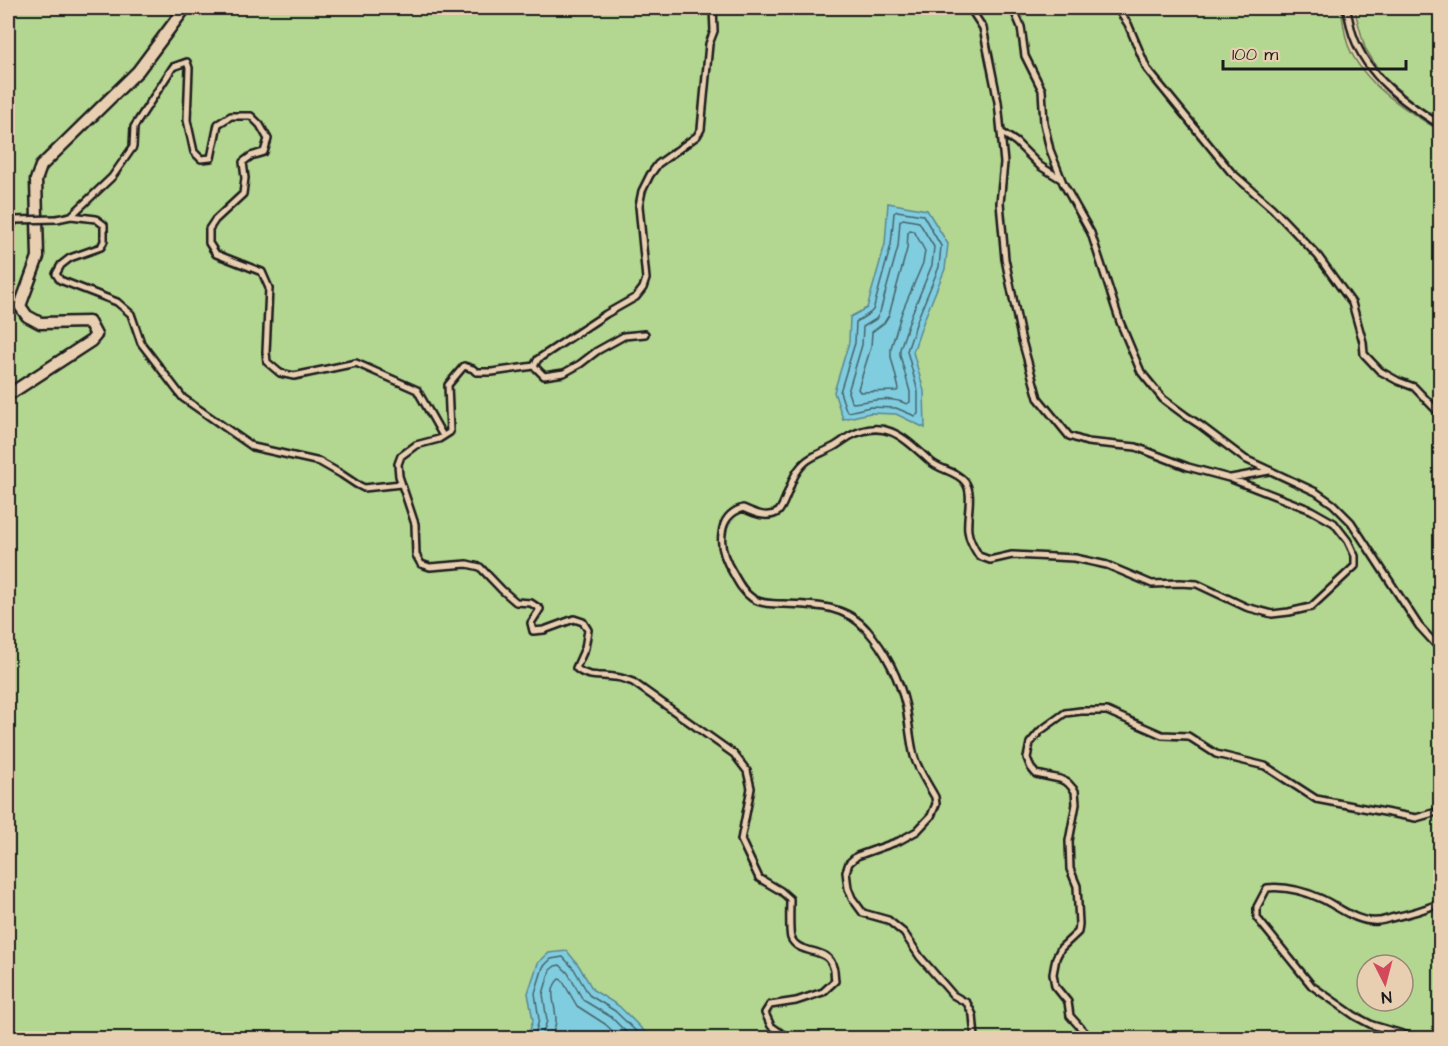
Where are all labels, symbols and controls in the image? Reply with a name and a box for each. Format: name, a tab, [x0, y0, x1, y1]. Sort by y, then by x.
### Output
scale bar	[1223, 33, 1406, 71]
text: 100 m	[1232, 42, 1278, 67]
north arrow	[1355, 953, 1415, 1013]
text: N	[1380, 985, 1393, 1008]

